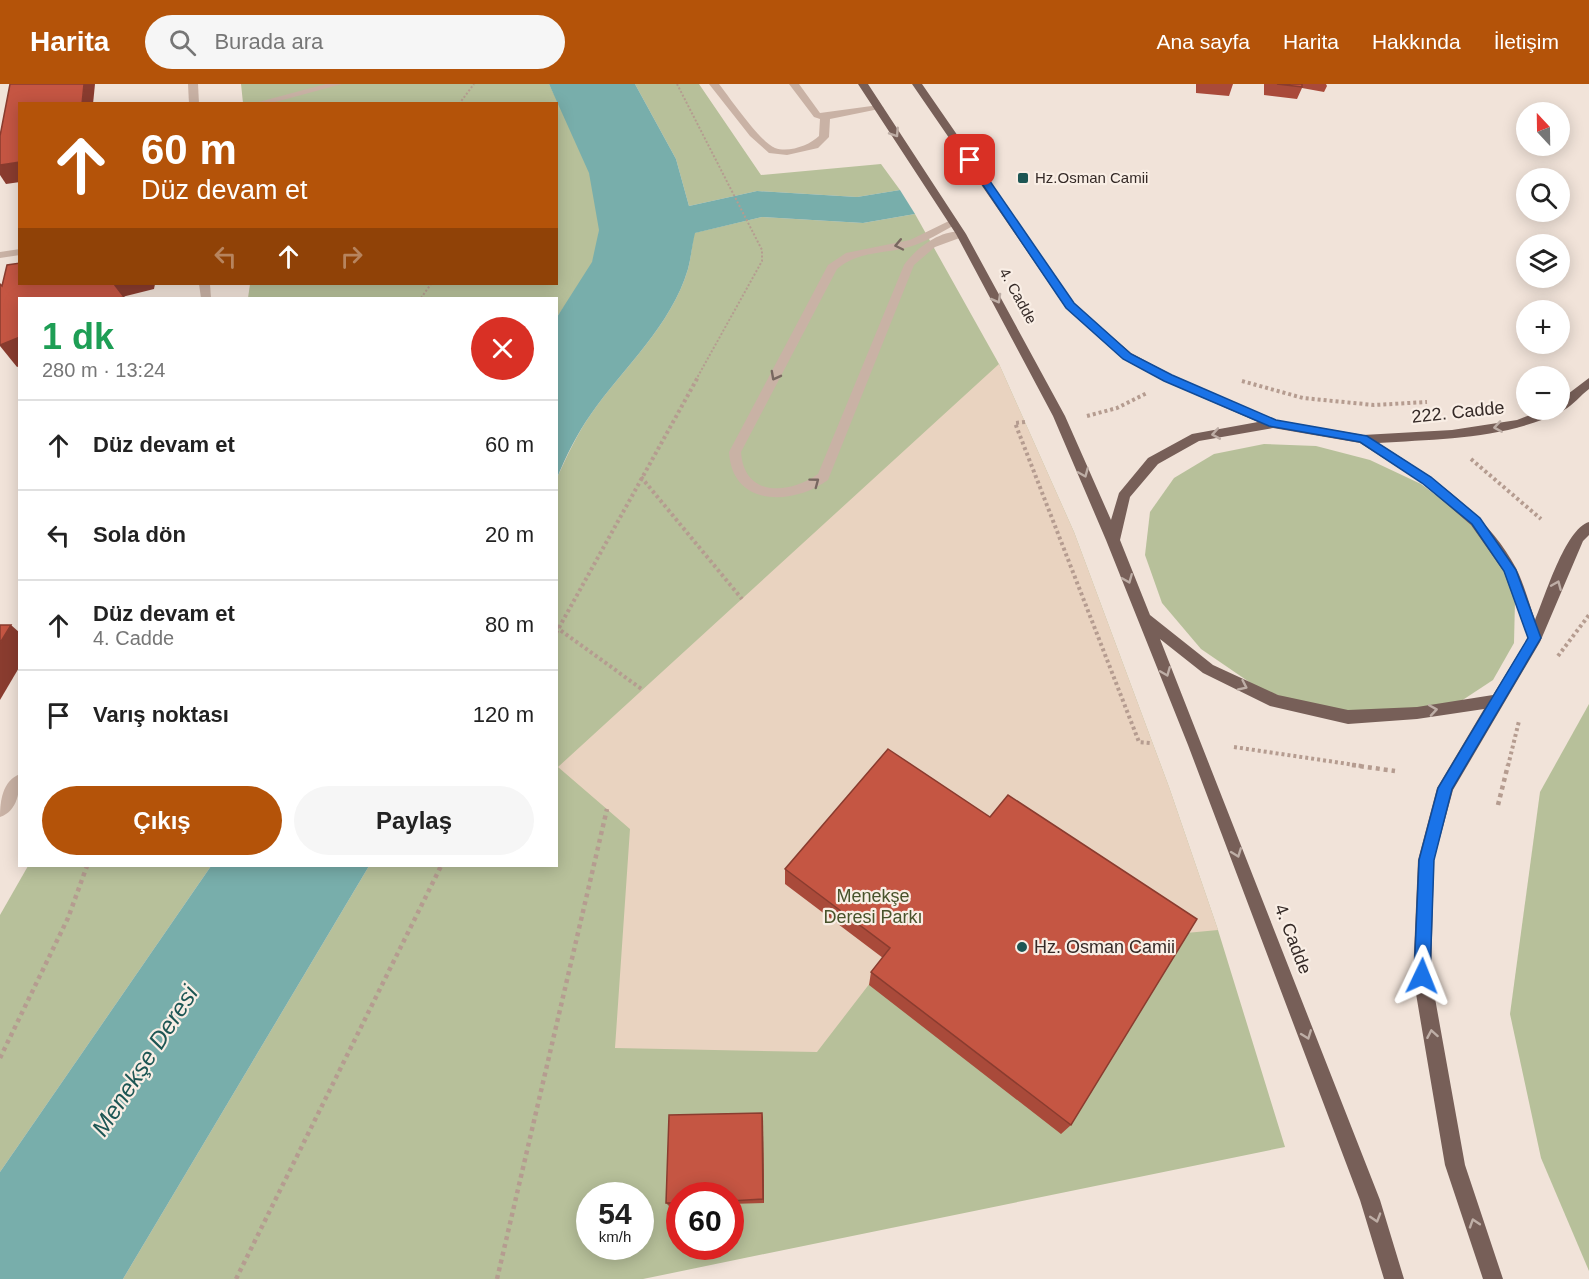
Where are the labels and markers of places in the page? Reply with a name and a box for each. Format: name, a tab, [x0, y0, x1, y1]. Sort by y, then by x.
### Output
pin	[944, 134, 995, 185]
place label: Hz.Osman Camii	[1035, 169, 1148, 186]
marker: Hz.Osman Camii	[1016, 171, 1030, 185]
place label: Hz. Osman Camii	[1034, 937, 1175, 957]
marker: Hz. Osman Camii	[1015, 940, 1029, 954]

